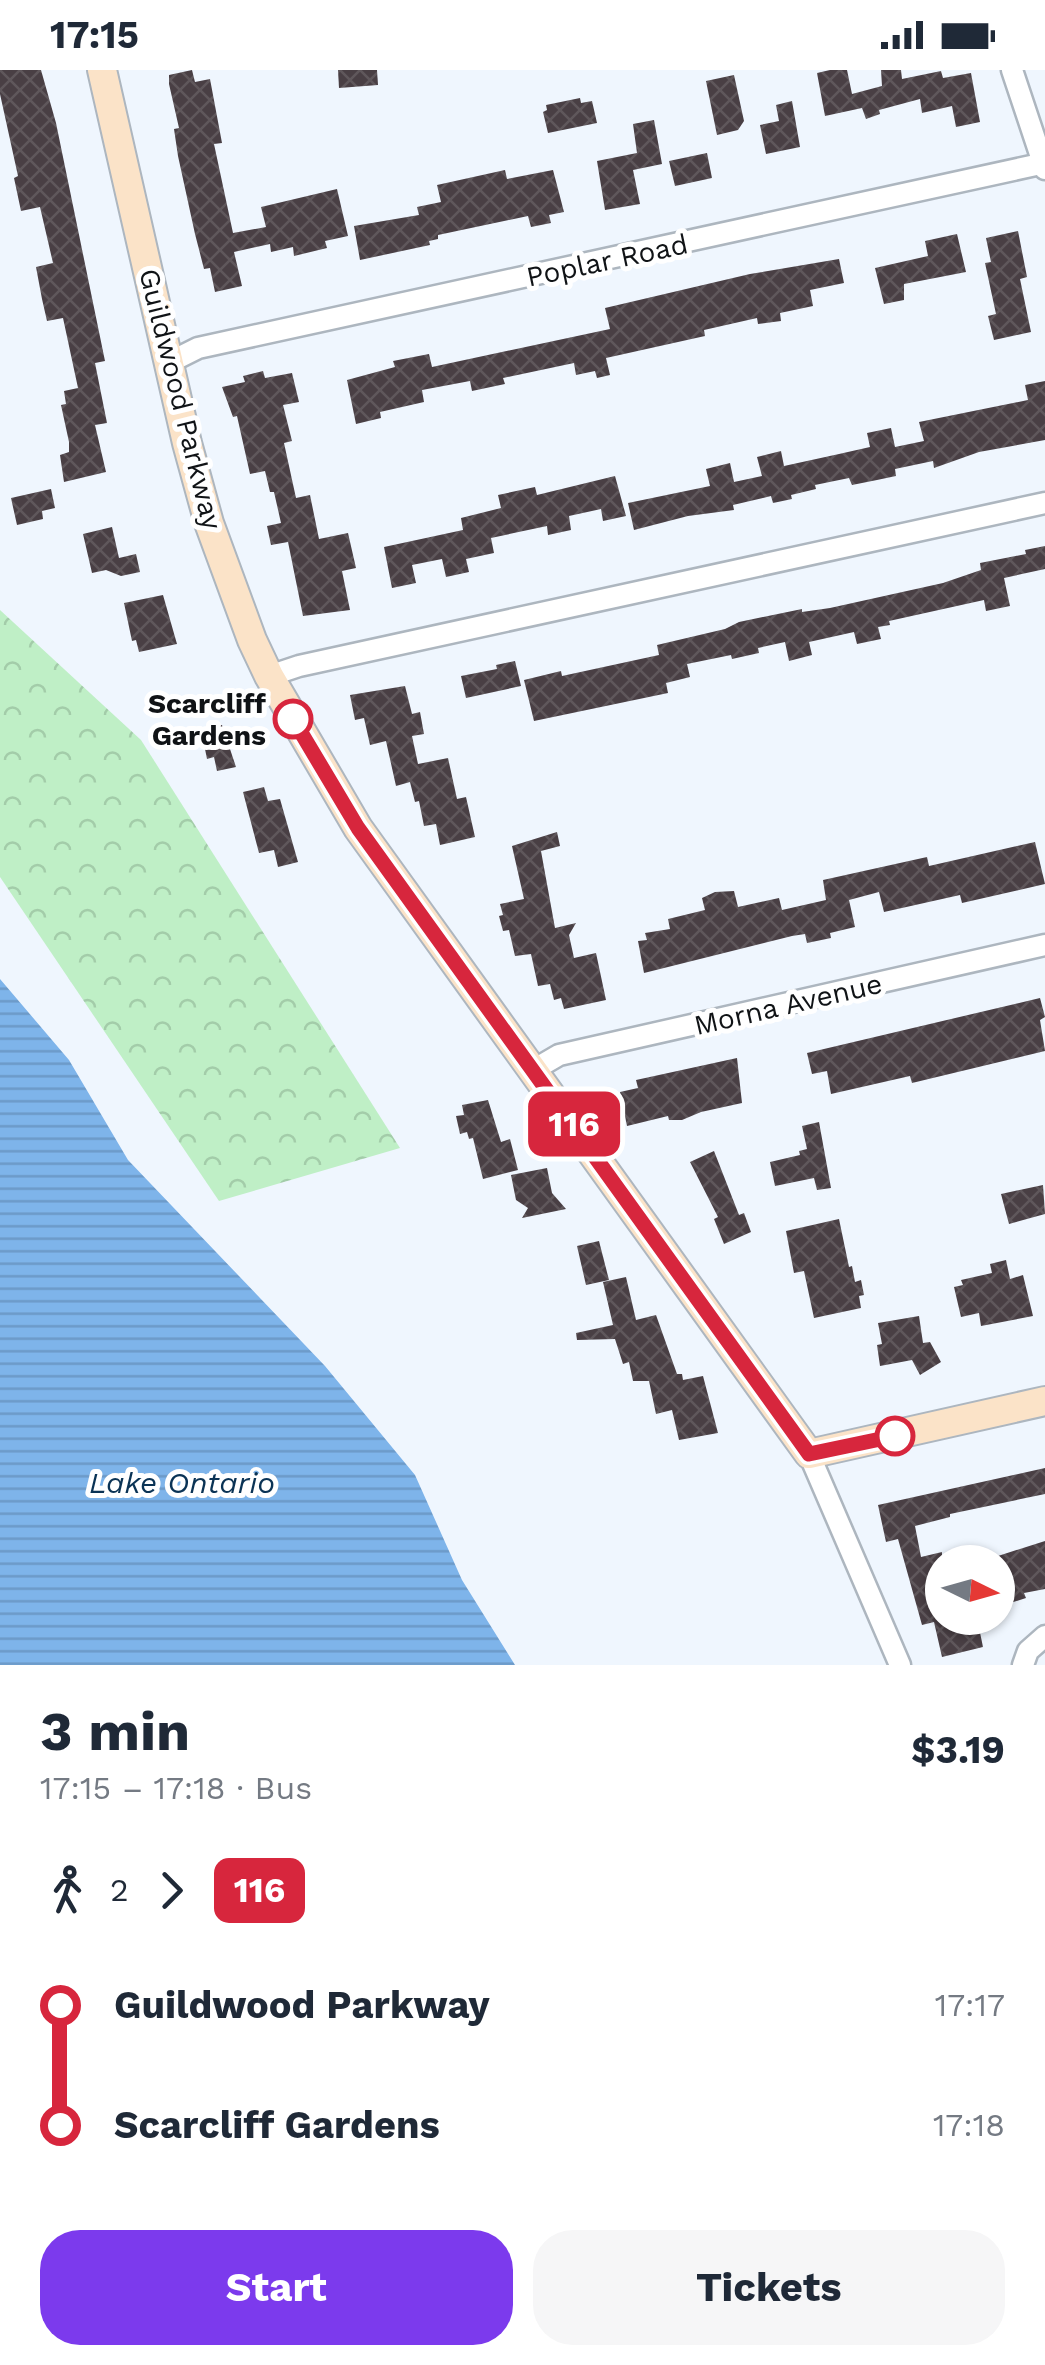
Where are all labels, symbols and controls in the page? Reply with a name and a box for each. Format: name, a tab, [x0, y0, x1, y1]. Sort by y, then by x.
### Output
text: 17:15	[50, 13, 139, 57]
street label: Poplar Road	[523, 227, 691, 294]
street label: Guildwood Parkway	[132, 265, 229, 533]
place label: Scarcliff Gardens	[148, 687, 266, 752]
marker: Scarcliff Gardens	[274, 700, 312, 738]
street label: Morna Avenue	[691, 967, 885, 1042]
line badge: 116	[516, 1092, 632, 1156]
text: 116	[548, 1103, 600, 1145]
unlabelled marker	[876, 1417, 914, 1455]
water label: Lake Ontario	[89, 1465, 275, 1500]
north arrow	[925, 1545, 1015, 1635]
map controls	[925, 1545, 1015, 1635]
text: 3 min	[40, 1699, 190, 1763]
text: $3.19	[911, 1728, 1005, 1772]
text: 17:15 – 17:18 · Bus	[40, 1769, 312, 1807]
icon: walk	[40, 1863, 95, 1918]
icon: forward	[144, 1863, 199, 1918]
text: 116	[234, 1869, 285, 1911]
text: 2	[110, 1871, 129, 1909]
text: Guildwood Parkway	[114, 1983, 490, 2027]
text: 17:17	[935, 1986, 1005, 2024]
text: Scarcliff Gardens	[114, 2103, 440, 2147]
text: 17:18	[933, 2106, 1005, 2144]
button: Start	[40, 2230, 513, 2345]
button: Tickets	[533, 2230, 1005, 2345]

